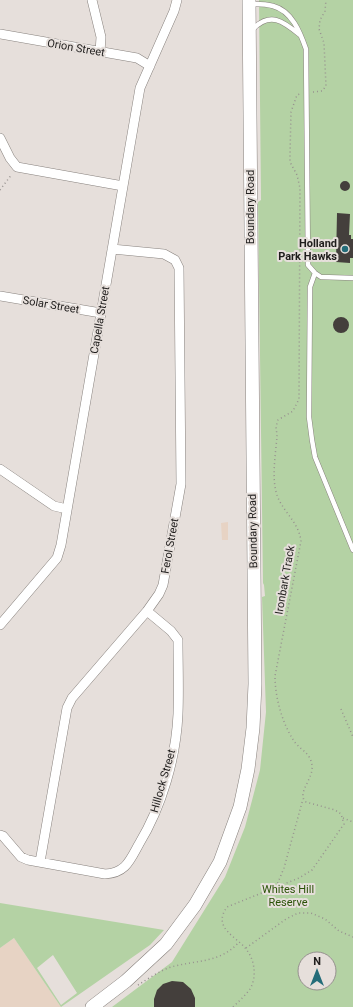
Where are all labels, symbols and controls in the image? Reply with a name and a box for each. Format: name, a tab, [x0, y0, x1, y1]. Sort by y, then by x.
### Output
street label: Orion Street	[46, 37, 106, 60]
street label: Boundary Road	[244, 170, 257, 244]
place label: Holland Park Hawks	[278, 237, 337, 263]
marker: Holland Park Hawks	[340, 244, 350, 254]
street label: Capella Street	[88, 285, 112, 355]
street label: Solar Street	[22, 294, 81, 316]
street label: Boundary Road	[246, 494, 260, 568]
street label: Ferol Street	[159, 517, 181, 575]
street label: Ironbark Track	[273, 544, 298, 616]
street label: Hillock Street	[148, 747, 178, 814]
park label: Whites Hill Reserve	[262, 883, 314, 909]
north arrow	[297, 951, 337, 991]
text: N	[313, 955, 321, 968]

